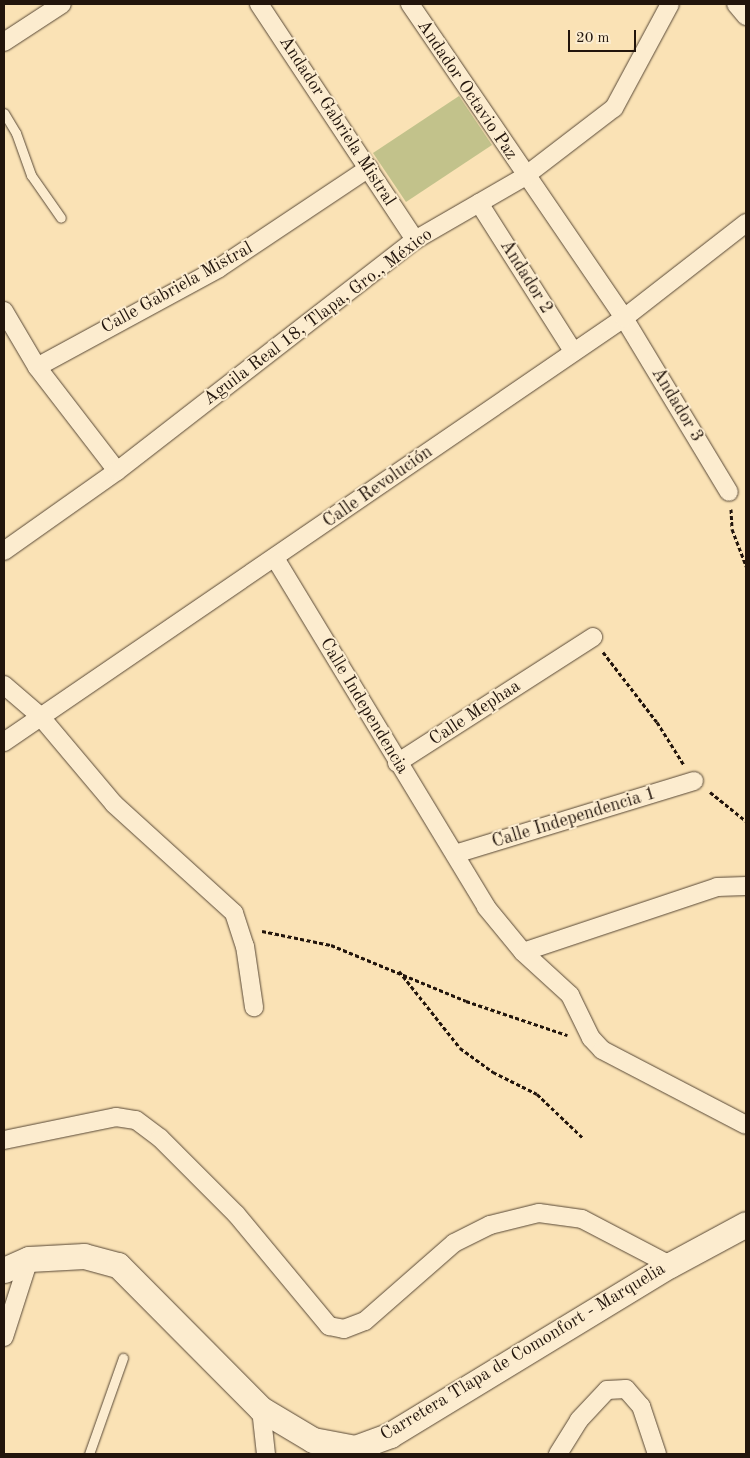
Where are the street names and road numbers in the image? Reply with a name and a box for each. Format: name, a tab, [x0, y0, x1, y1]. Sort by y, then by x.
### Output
street label: Andador Octavio Paz	[412, 16, 522, 164]
street label: Andador Gabriela Mistral	[274, 32, 400, 210]
street label: Aguila Real 18, Tlapa, Gro., México	[199, 224, 437, 410]
street label: Andador 2	[495, 236, 557, 318]
street label: Calle Gabriela Mistral	[98, 237, 256, 339]
street label: Andador 3	[646, 364, 708, 446]
street label: Calle Revolución	[319, 441, 437, 533]
street label: Calle Independencia	[315, 634, 413, 778]
street label: Calle Mephaa	[425, 676, 525, 750]
street label: Calle Independencia 1	[489, 783, 659, 853]
street label: Carretera Tlapa de Comonfort - Marquelia	[377, 1258, 669, 1446]

